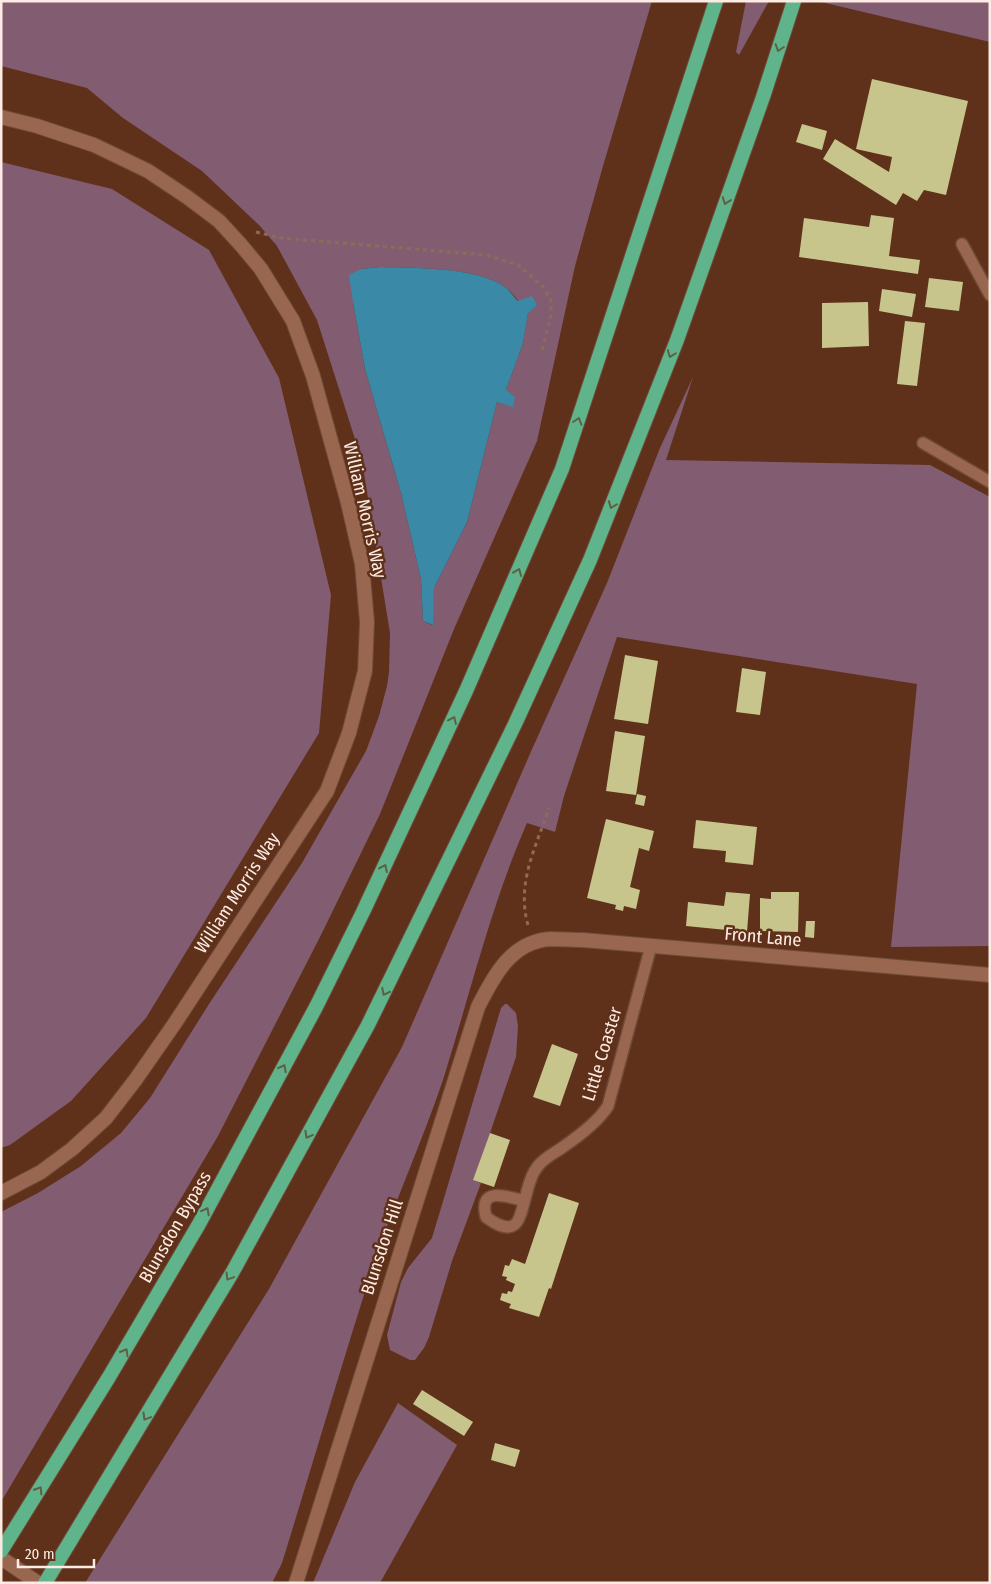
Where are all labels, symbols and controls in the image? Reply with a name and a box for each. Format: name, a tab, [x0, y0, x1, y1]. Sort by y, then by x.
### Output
one-way arrow	[775, 43, 785, 51]
one-way arrow	[722, 196, 732, 205]
one-way arrow	[667, 349, 677, 358]
one-way arrow	[572, 417, 582, 426]
street label: William Morris Way	[339, 439, 391, 581]
one-way arrow	[607, 500, 618, 509]
one-way arrow	[511, 568, 522, 577]
one-way arrow	[446, 717, 456, 726]
street label: William Morris Way	[190, 828, 284, 958]
one-way arrow	[378, 864, 388, 873]
street label: Front Lane	[724, 923, 802, 951]
one-way arrow	[381, 987, 391, 996]
street label: Little Coaster	[577, 1004, 627, 1104]
one-way arrow	[277, 1064, 287, 1073]
one-way arrow	[304, 1130, 314, 1139]
street label: Blunsdon Bypass	[134, 1167, 216, 1287]
street label: Blunsdon Hill	[356, 1196, 408, 1297]
one-way arrow	[200, 1207, 210, 1216]
one-way arrow	[226, 1272, 236, 1281]
one-way arrow	[118, 1348, 128, 1357]
one-way arrow	[142, 1411, 152, 1420]
one-way arrow	[33, 1486, 43, 1495]
scale bar	[18, 1536, 94, 1568]
text: 20 m	[25, 1545, 55, 1563]

